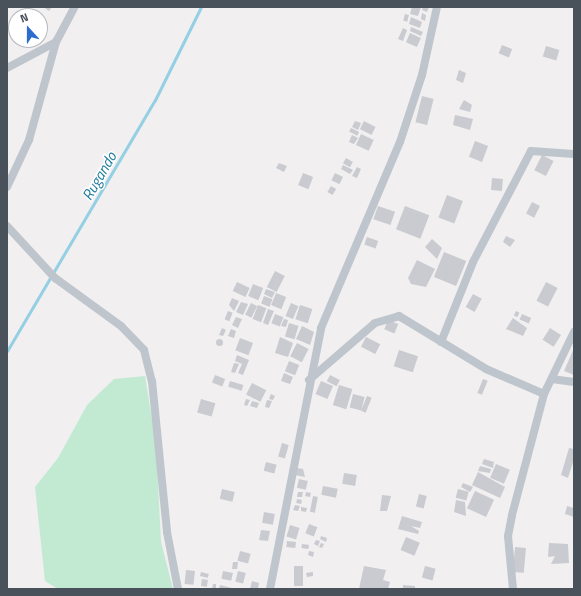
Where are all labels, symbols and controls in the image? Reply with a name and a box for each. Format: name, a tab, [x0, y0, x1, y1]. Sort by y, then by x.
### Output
north arrow	[8, 8, 48, 48]
text: N	[18, 9, 30, 27]
water label: Rugando	[78, 149, 120, 203]

